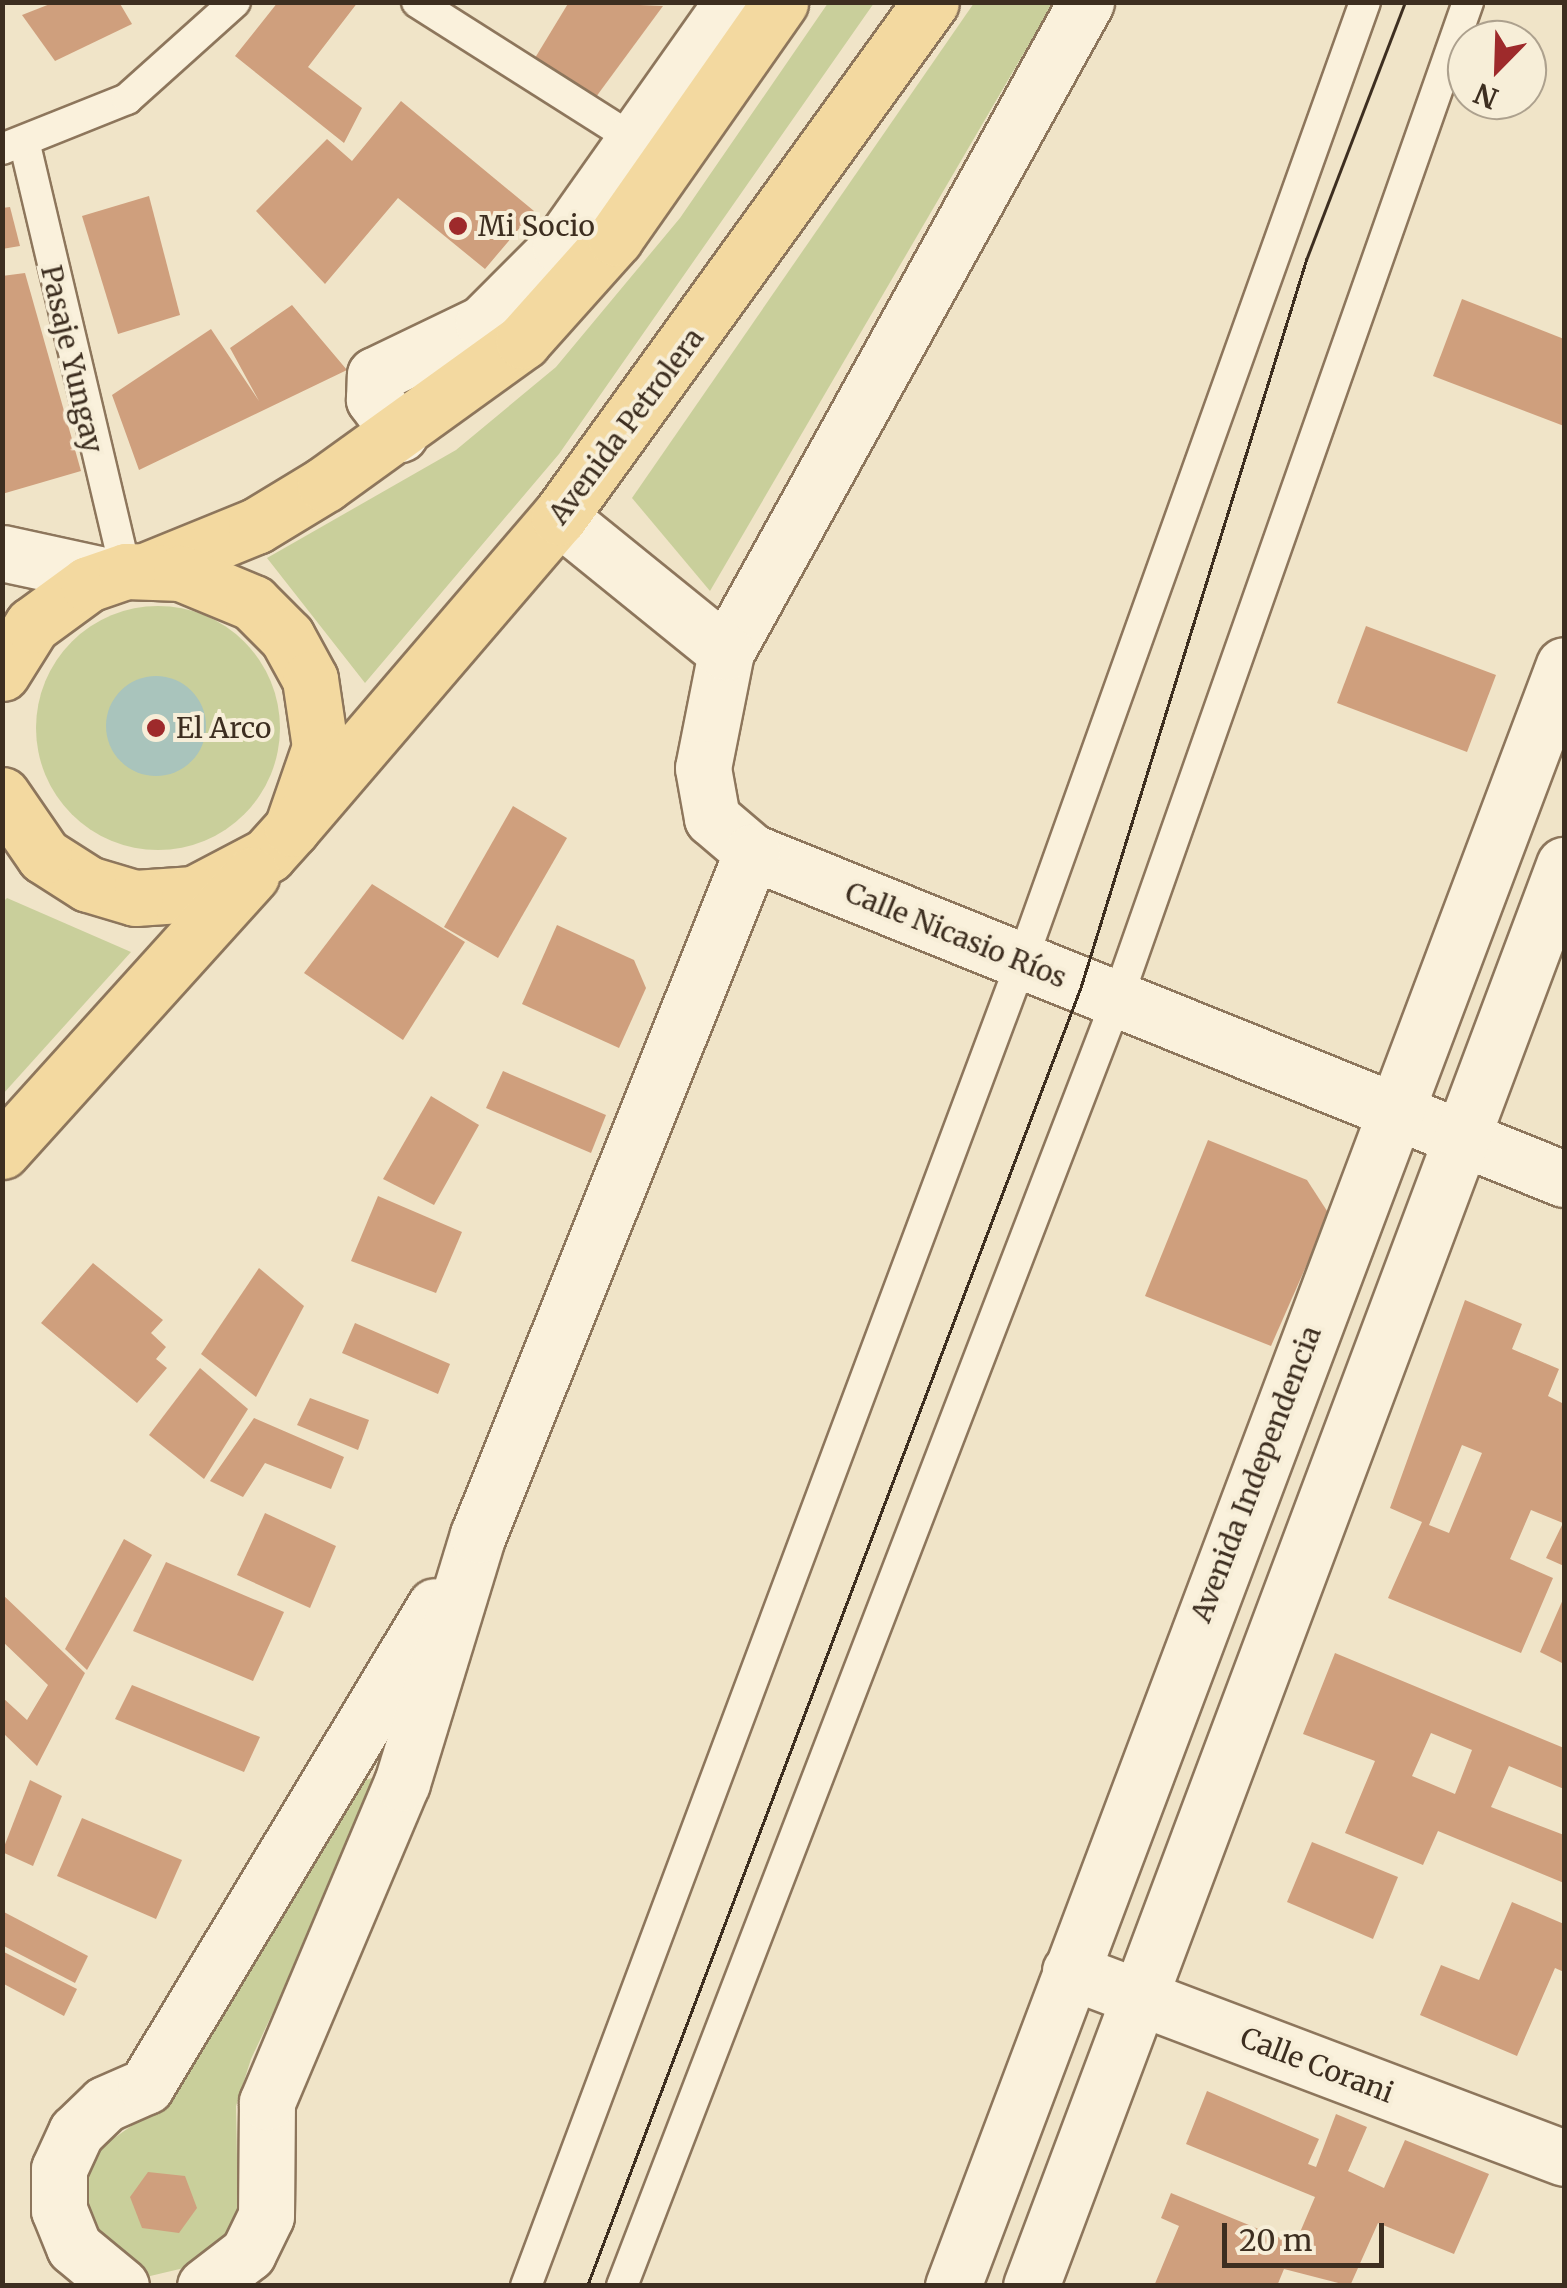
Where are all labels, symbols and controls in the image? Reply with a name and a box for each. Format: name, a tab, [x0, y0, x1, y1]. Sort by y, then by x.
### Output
north arrow	[1447, 20, 1547, 120]
text: N	[1469, 75, 1503, 117]
place label: Mi Socio	[478, 209, 595, 243]
marker: Mi Socio	[447, 215, 469, 237]
street label: Pasaje Yungay	[34, 262, 110, 456]
street label: Avenida Petrolera	[541, 322, 711, 530]
place label: El Arco	[176, 711, 271, 745]
marker: El Arco	[145, 717, 167, 739]
street label: Calle Nicasio Ríos	[840, 875, 1072, 995]
street label: Avenida Independencia	[1184, 1321, 1328, 1627]
street label: Calle Corani	[1236, 2020, 1398, 2110]
scale bar	[1227, 2203, 1390, 2265]
text: 20 m	[1239, 2221, 1312, 2259]

